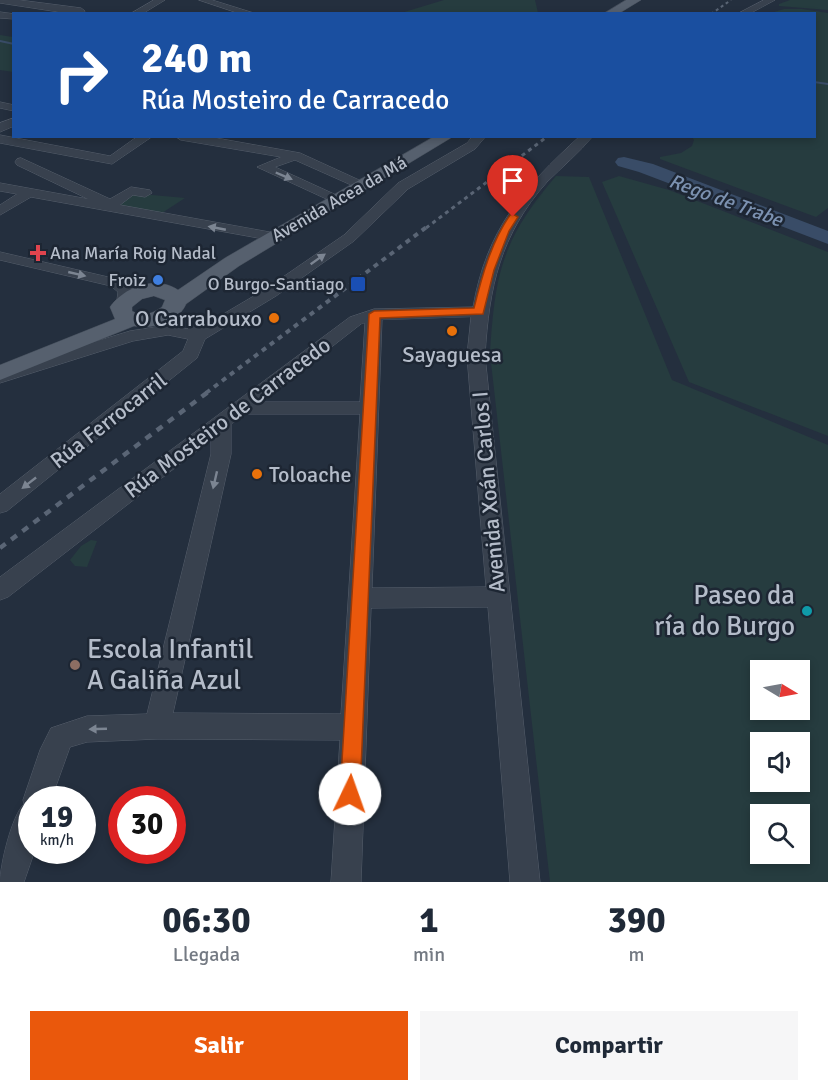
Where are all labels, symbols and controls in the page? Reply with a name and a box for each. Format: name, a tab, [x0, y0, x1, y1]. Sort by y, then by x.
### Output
text: 240 m	[141, 33, 252, 84]
icon: right	[42, 36, 120, 114]
text: Rúa Mosteiro de Carracedo	[141, 84, 449, 117]
street label: Avenida Acea da Má	[267, 151, 411, 247]
pin	[487, 155, 538, 217]
icon: arrive	[496, 164, 529, 197]
water label: Rego de Trabe	[666, 168, 787, 233]
one-way arrow	[275, 172, 293, 182]
one-way arrow	[208, 223, 227, 232]
place label: Ana María Roig Nadal	[50, 242, 216, 264]
marker: Ana María Roig Nadal	[31, 246, 45, 260]
one-way arrow	[310, 253, 326, 265]
place label: Froiz	[108, 269, 146, 291]
one-way arrow	[68, 270, 87, 279]
marker: Froiz	[151, 273, 165, 287]
place label: O Burgo-Santiago	[208, 273, 344, 295]
marker: O Burgo-Santiago	[349, 275, 367, 293]
place label: O Carrabouxo	[135, 305, 262, 332]
marker: O Carrabouxo	[267, 311, 281, 325]
marker: Sayaguesa	[445, 324, 459, 338]
street label: Rúa Mosteiro de Carracedo	[119, 331, 336, 504]
place label: Sayaguesa	[402, 341, 502, 368]
street label: Rúa Ferrocarril	[45, 367, 172, 474]
street label: Avenida Xoán Carlos I	[466, 390, 511, 594]
place label: Toloache	[269, 461, 352, 488]
marker: Toloache	[250, 467, 264, 481]
one-way arrow	[210, 471, 220, 489]
one-way arrow	[21, 476, 36, 488]
place label: Paseo da ría do Burgo	[654, 579, 795, 643]
marker: Paseo da ría do Burgo	[800, 604, 814, 618]
place label: Escola Infantil A Galiña Azul	[87, 633, 253, 697]
marker: Escola Infantil A Galiña Azul	[68, 658, 82, 672]
north arrow	[750, 660, 810, 720]
map controls	[750, 660, 810, 864]
one-way arrow	[89, 724, 108, 733]
button: sound	[750, 732, 810, 792]
position arrow	[318, 762, 382, 826]
speed limit sign: 30	[108, 786, 186, 864]
text: 19	[41, 799, 73, 836]
button: search	[750, 804, 810, 864]
text: km/h	[40, 831, 74, 849]
text: 06:30	[162, 898, 251, 943]
text: 1	[419, 898, 439, 943]
text: 390	[607, 898, 666, 943]
text: Llegada	[173, 942, 240, 967]
text: min	[413, 942, 445, 967]
text: m	[629, 942, 645, 967]
button: Salir	[30, 1011, 408, 1080]
button: Compartir	[420, 1011, 798, 1080]

